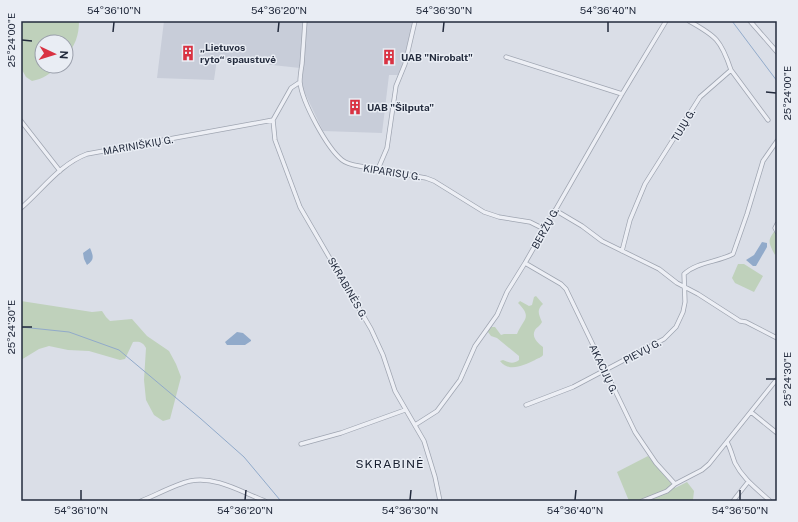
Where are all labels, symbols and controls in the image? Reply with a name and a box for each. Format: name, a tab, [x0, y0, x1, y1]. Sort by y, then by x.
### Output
text: 54°36'10"N	[87, 4, 141, 16]
text: 54°36'20"N	[251, 4, 307, 16]
text: 54°36'30"N	[416, 4, 472, 16]
text: 54°36'40"N	[580, 4, 636, 16]
text: 25°24'00"E	[5, 13, 17, 67]
north arrow	[34, 34, 74, 74]
place label: „Lietuvos ryto“ spaustuvė	[200, 41, 276, 65]
building icon: „Lietuvos ryto“ spaustuvė	[179, 44, 197, 62]
building icon: UAB "Nirobalt"	[380, 48, 398, 66]
text: N	[58, 50, 70, 59]
place label: UAB "Nirobalt"	[401, 51, 473, 63]
text: 25°24'00"E	[781, 66, 793, 120]
building icon: UAB "Šilputa"	[346, 98, 364, 116]
place label: UAB "Šilputa"	[367, 101, 434, 113]
street label: TUJŲ G.	[669, 107, 697, 143]
street label: MARINIŠKIŲ G.	[102, 133, 174, 157]
street label: KIPARISŲ G.	[362, 162, 422, 182]
street label: BERŽŲ G.	[529, 205, 561, 251]
street label: SKRABINĖS G.	[325, 255, 371, 321]
text: 25°24'30"E	[5, 300, 17, 354]
street label: PIEVŲ G.	[621, 336, 663, 366]
street label: AKACIJŲ G.	[587, 342, 621, 396]
text: 25°24'30"E	[781, 352, 793, 406]
district label: SKRABINĖ	[356, 457, 424, 471]
text: 54°36'10"N	[54, 504, 108, 516]
text: 54°36'20"N	[217, 504, 273, 516]
text: 54°36'30"N	[382, 504, 438, 516]
text: 54°36'40"N	[547, 504, 603, 516]
text: 54°36'50"N	[712, 504, 768, 516]

